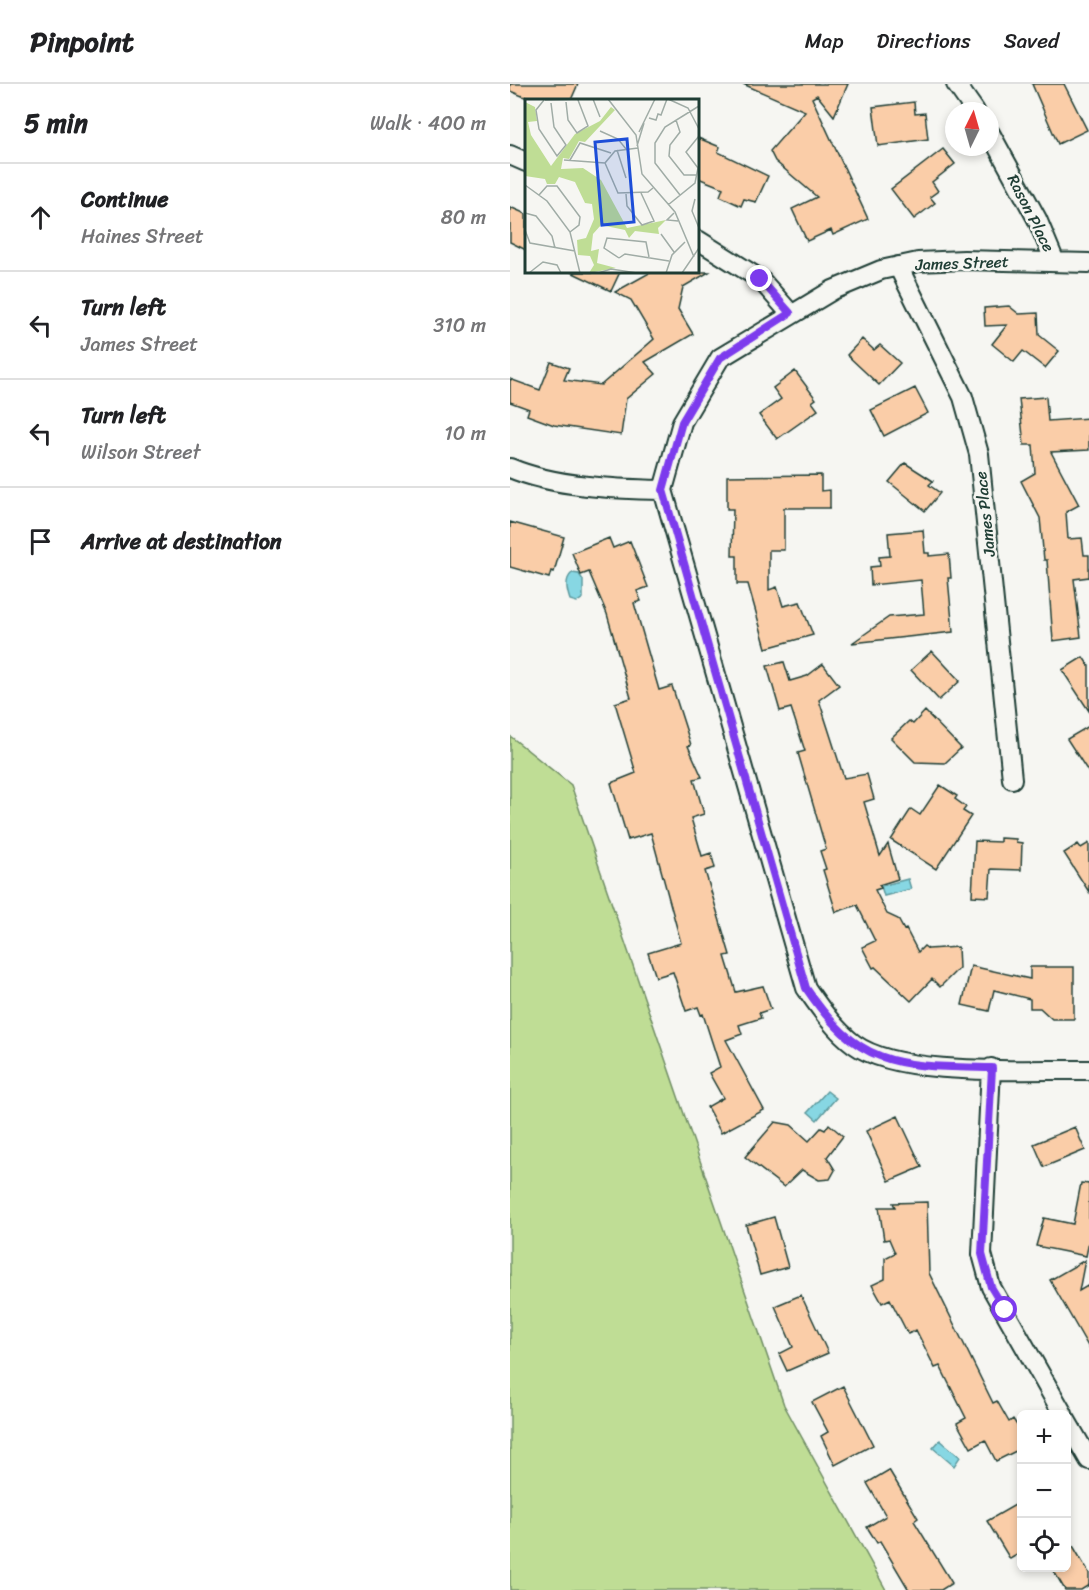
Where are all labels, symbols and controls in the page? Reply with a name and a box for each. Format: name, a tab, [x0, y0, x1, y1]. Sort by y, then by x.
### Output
text: Pinpoint	[30, 17, 134, 66]
text: Map	[805, 22, 843, 60]
text: Directions	[876, 22, 971, 60]
text: Saved	[1004, 22, 1059, 60]
inset map	[525, 99, 699, 273]
text: 5 min	[24, 100, 88, 146]
north arrow	[945, 102, 999, 156]
text: Walk · 400 m	[370, 106, 486, 141]
street label: Rason Place	[999, 169, 1063, 257]
text: Continue	[81, 180, 169, 219]
text: 80 m	[441, 200, 486, 235]
icon: ahead	[24, 201, 57, 234]
text: Haines Street	[81, 219, 204, 254]
street label: James Street	[914, 247, 1009, 279]
route end	[746, 265, 772, 291]
text: Turn left	[81, 288, 166, 327]
text: 310 m	[433, 308, 486, 343]
icon: left	[24, 309, 57, 342]
text: James Street	[81, 327, 198, 362]
text: Turn left	[81, 396, 166, 435]
text: 10 m	[444, 416, 486, 451]
icon: left	[24, 417, 57, 450]
text: Wilson Street	[81, 435, 201, 470]
street label: James Place	[966, 470, 1004, 559]
text: Arrive at destination	[81, 522, 282, 561]
icon: arrive	[24, 525, 57, 558]
route start	[991, 1296, 1017, 1322]
map controls	[1017, 1410, 1071, 1572]
button: +	[1017, 1410, 1071, 1464]
button: −	[1017, 1464, 1071, 1518]
button: locate	[1017, 1518, 1071, 1572]

